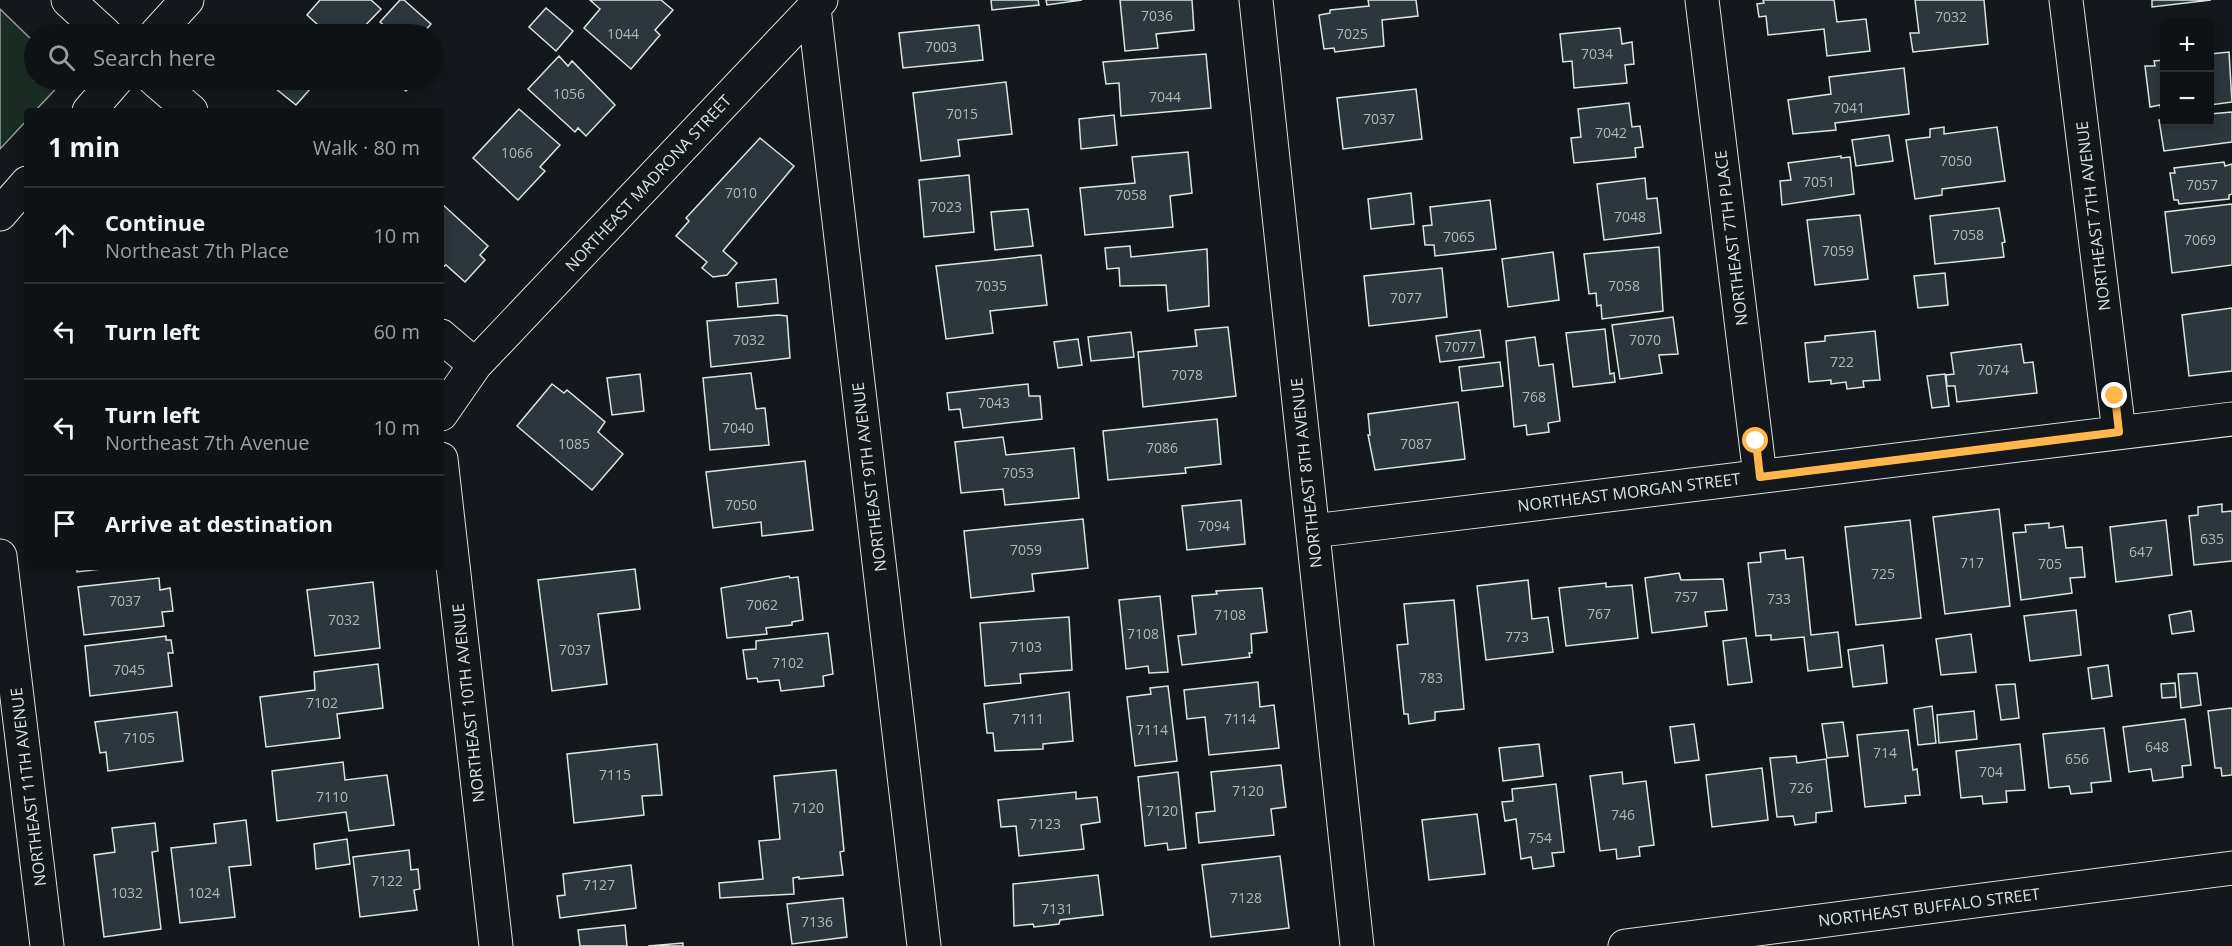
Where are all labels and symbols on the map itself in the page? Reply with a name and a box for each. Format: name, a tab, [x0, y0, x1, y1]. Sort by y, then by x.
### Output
house number: 7036	[1141, 6, 1173, 25]
house number: 7032	[1935, 7, 1967, 26]
house number: 1044	[607, 24, 639, 43]
house number: 7025	[1336, 24, 1368, 43]
house number: 7003	[925, 37, 957, 56]
house number: 7034	[1581, 44, 1613, 63]
house number: 1056	[553, 84, 585, 103]
house number: 7044	[1149, 87, 1181, 106]
street label: NORTHEAST MADRONA STREET	[560, 90, 736, 276]
house number: 7041	[1833, 98, 1865, 117]
house number: 7015	[946, 104, 978, 123]
house number: 7037	[1363, 109, 1395, 128]
street label: NORTHEAST 7TH AVENUE	[2070, 120, 2116, 312]
house number: 7042	[1595, 123, 1627, 142]
house number: 1066	[501, 143, 533, 162]
street label: NORTHEAST 7TH PLACE	[1709, 149, 1753, 327]
house number: 7050	[1940, 151, 1972, 170]
house number: 7051	[1803, 172, 1835, 191]
house number: 7057	[2186, 175, 2218, 194]
house number: 7010	[725, 183, 757, 202]
house number: 7058	[1115, 185, 1147, 204]
house number: 7023	[930, 197, 962, 216]
house number: 7048	[1614, 207, 1646, 226]
house number: 7058	[1952, 225, 1984, 244]
house number: 7065	[1443, 227, 1475, 246]
house number: 7069	[2184, 230, 2216, 249]
house number: 7059	[1822, 241, 1854, 260]
house number: 7035	[975, 276, 1007, 295]
house number: 7058	[1608, 276, 1640, 295]
house number: 7077	[1390, 288, 1422, 307]
house number: 7032	[733, 330, 765, 349]
house number: 7070	[1629, 330, 1661, 349]
house number: 7077	[1444, 337, 1476, 356]
house number: 722	[1830, 352, 1854, 371]
house number: 7074	[1977, 360, 2009, 379]
house number: 7078	[1171, 365, 1203, 384]
street label: NORTHEAST 8TH AVENUE	[1285, 377, 1327, 569]
street label: NORTHEAST 9TH AVENUE	[846, 381, 892, 573]
route end	[2101, 382, 2127, 408]
house number: 768	[1522, 387, 1546, 406]
house number: 7043	[978, 393, 1010, 412]
house number: 7040	[722, 418, 754, 437]
route start	[1742, 427, 1768, 453]
house number: 1085	[558, 434, 590, 453]
house number: 7087	[1400, 434, 1432, 453]
house number: 7086	[1146, 438, 1178, 457]
house number: 7053	[1002, 463, 1034, 482]
street label: NORTHEAST MORGAN STREET	[1516, 467, 1742, 517]
house number: 7050	[725, 495, 757, 514]
house number: 7094	[1198, 516, 1230, 535]
house number: 635	[2200, 529, 2224, 548]
house number: 7059	[1010, 540, 1042, 559]
house number: 647	[2129, 542, 2153, 561]
house number: 717	[1960, 553, 1984, 572]
house number: 705	[2038, 554, 2062, 573]
house number: 725	[1871, 564, 1895, 583]
house number: 757	[1674, 587, 1698, 606]
house number: 733	[1767, 589, 1791, 608]
house number: 7037	[109, 591, 141, 610]
house number: 7062	[746, 595, 778, 614]
street label: NORTHEAST 10TH AVENUE	[447, 602, 489, 804]
house number: 767	[1587, 604, 1611, 623]
house number: 7108	[1214, 605, 1246, 624]
house number: 7032	[328, 610, 360, 629]
house number: 7108	[1127, 624, 1159, 643]
house number: 773	[1505, 627, 1529, 646]
house number: 7103	[1010, 637, 1042, 656]
house number: 7037	[559, 640, 591, 659]
house number: 7102	[772, 653, 804, 672]
house number: 7045	[113, 660, 145, 679]
house number: 783	[1419, 668, 1443, 687]
street label: NORTHEAST 11TH AVENUE	[5, 686, 51, 888]
house number: 7102	[306, 693, 338, 712]
house number: 7111	[1012, 709, 1044, 728]
house number: 7114	[1224, 709, 1256, 728]
house number: 7114	[1136, 720, 1168, 739]
house number: 7105	[123, 728, 155, 747]
house number: 648	[2145, 737, 2169, 756]
house number: 714	[1873, 743, 1897, 762]
house number: 656	[2065, 749, 2089, 768]
house number: 704	[1979, 762, 2003, 781]
house number: 7115	[599, 765, 631, 784]
house number: 726	[1789, 778, 1813, 797]
house number: 7120	[1232, 781, 1264, 800]
house number: 7110	[316, 787, 348, 806]
house number: 7120	[792, 798, 824, 817]
house number: 7120	[1146, 801, 1178, 820]
house number: 746	[1611, 805, 1635, 824]
house number: 7123	[1029, 814, 1061, 833]
house number: 754	[1528, 828, 1552, 847]
house number: 7122	[371, 871, 403, 890]
house number: 7127	[583, 875, 615, 894]
street label: NORTHEAST BUFFALO STREET	[1817, 882, 2041, 932]
house number: 1032	[111, 883, 143, 902]
house number: 1024	[188, 883, 220, 902]
house number: 7128	[1230, 888, 1262, 907]
house number: 7131	[1041, 899, 1073, 918]
house number: 7136	[801, 912, 833, 931]

